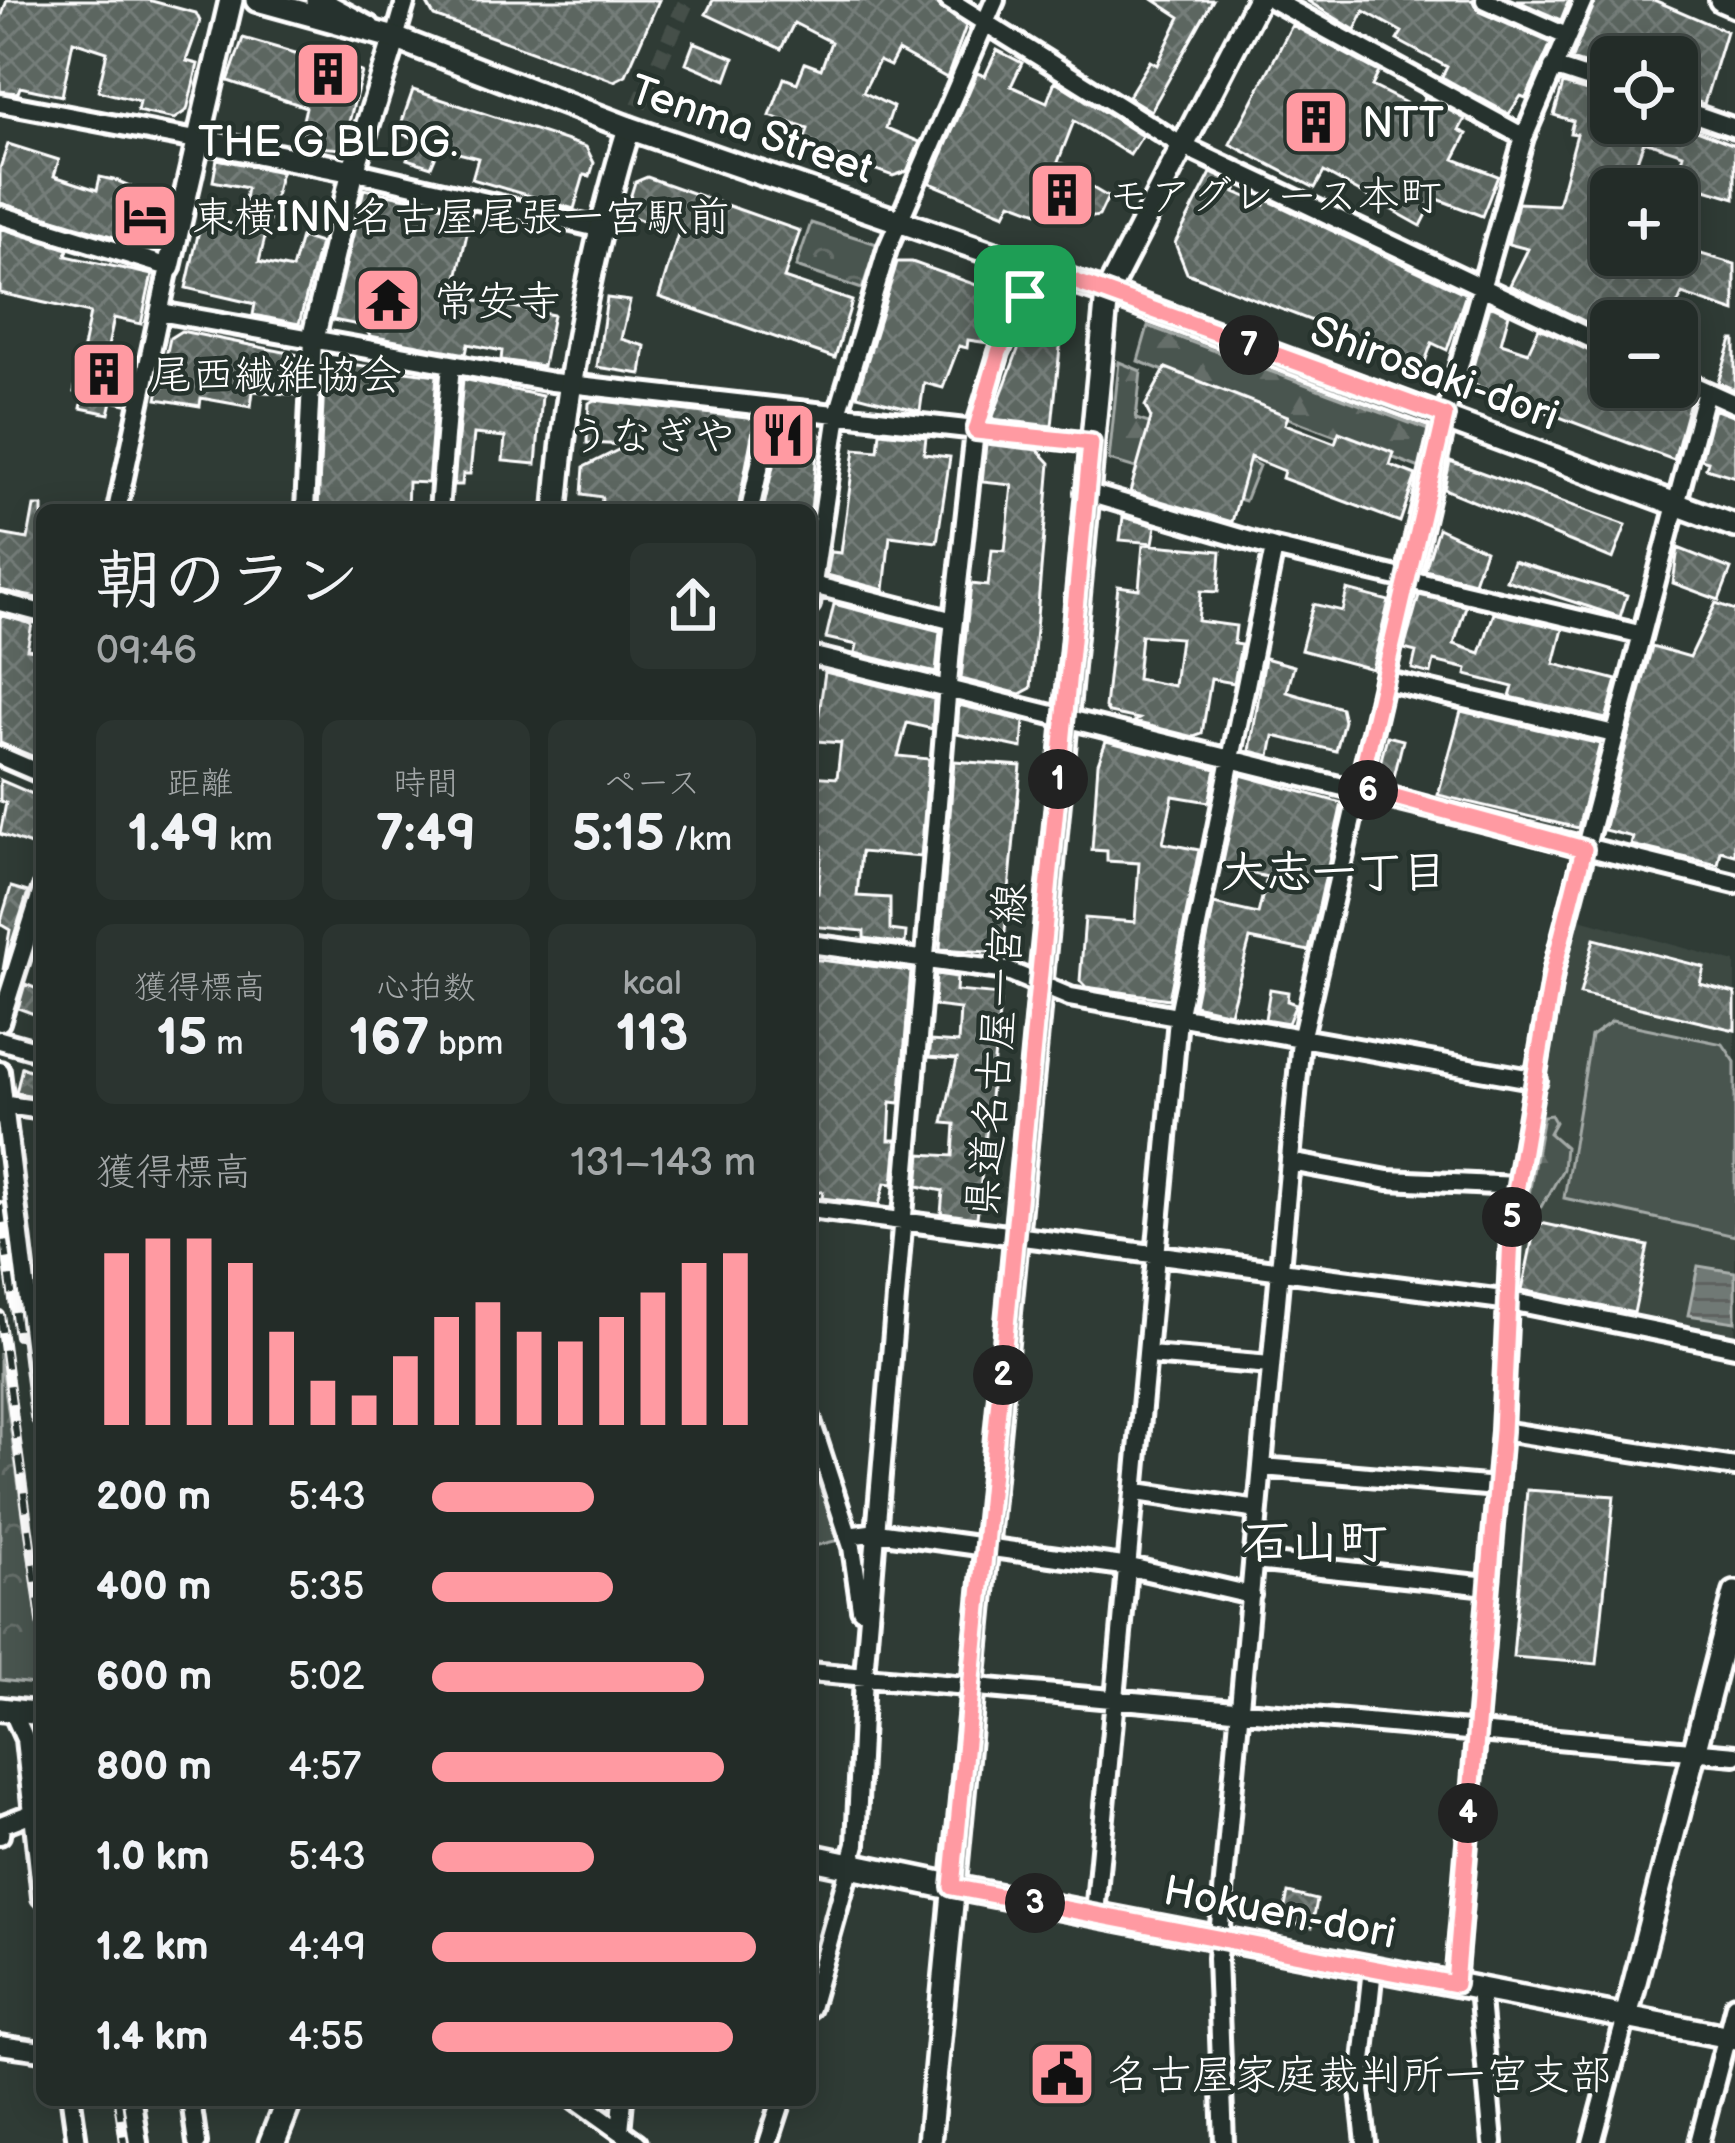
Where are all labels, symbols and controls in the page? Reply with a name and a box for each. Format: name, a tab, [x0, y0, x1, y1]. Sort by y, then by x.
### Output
map controls	[1590, 36, 1698, 408]
button: locate	[1590, 36, 1698, 144]
building icon: THE G BLDG.	[293, 39, 363, 109]
street label: Tenma Street	[623, 65, 880, 196]
building icon: NTT	[1281, 87, 1351, 157]
place label: NTT	[1362, 99, 1444, 150]
place label: THE G BLDG.	[198, 118, 458, 169]
building icon: モアグレース本町	[1027, 160, 1097, 230]
button: +	[1590, 168, 1698, 276]
place label: モアグレース本町	[1108, 172, 1441, 223]
hotel icon: 東横INN名古屋尾張一宮駅前	[110, 181, 180, 251]
place label: 東横INN名古屋尾張一宮駅前	[192, 193, 730, 244]
pin	[974, 245, 1076, 347]
icon: arrive	[992, 263, 1058, 329]
temple icon: 常安寺	[353, 265, 423, 335]
place label: 常安寺	[434, 277, 560, 328]
button: −	[1590, 300, 1698, 408]
street label: Shirosaki-dori	[1303, 306, 1565, 443]
pin: 7	[1219, 315, 1279, 375]
text: 7	[1240, 325, 1258, 365]
building icon: 尾西繊維協会	[69, 339, 139, 409]
place label: 尾西繊維協会	[150, 351, 402, 402]
restaurant icon: うなぎや	[748, 400, 818, 470]
place label: うなぎや	[568, 412, 736, 463]
text: 朝のラン	[96, 543, 360, 622]
button: share	[630, 543, 756, 669]
text: 09:46	[96, 628, 197, 675]
pin: 1	[1028, 749, 1088, 809]
text: 1	[1051, 759, 1065, 799]
pin: 6	[1338, 760, 1398, 820]
text: 距離	[167, 764, 233, 804]
text: 時間	[393, 764, 459, 804]
text: ペース	[603, 764, 701, 804]
text: 6	[1358, 770, 1378, 810]
text: 1.49	[128, 804, 220, 865]
text: 7:49	[376, 804, 476, 865]
text: 5:15	[572, 804, 665, 865]
text: km	[220, 820, 273, 860]
text: /km	[665, 820, 732, 860]
district label: 大志一丁目	[1221, 846, 1447, 901]
street label: 県道名古屋一宮線	[957, 881, 1038, 1220]
text: kcal	[622, 964, 682, 1004]
text: 獲得標高	[134, 968, 266, 1008]
text: 心拍数	[377, 968, 476, 1008]
text: 113	[616, 1004, 688, 1065]
text: 15	[156, 1008, 207, 1069]
text: 167	[349, 1008, 429, 1069]
text: m	[207, 1024, 244, 1064]
text: bpm	[429, 1024, 503, 1064]
text: 131–143 m	[570, 1140, 756, 1187]
text: 獲得標高	[96, 1150, 252, 1197]
pin: 5	[1482, 1187, 1542, 1247]
text: 5	[1502, 1197, 1522, 1237]
pin: 2	[973, 1345, 1033, 1405]
text: 2	[993, 1355, 1013, 1395]
text: 200 m	[96, 1474, 211, 1521]
text: 5:43	[288, 1474, 366, 1521]
district label: 石山町	[1243, 1515, 1387, 1572]
text: 400 m	[96, 1564, 211, 1611]
text: 5:35	[288, 1564, 365, 1611]
text: 600 m	[96, 1654, 212, 1701]
text: 5:02	[288, 1654, 364, 1701]
text: 800 m	[96, 1744, 212, 1791]
text: 4:57	[288, 1744, 361, 1791]
pin: 4	[1438, 1783, 1498, 1843]
text: 4	[1458, 1793, 1478, 1833]
text: 1.0 km	[96, 1834, 210, 1881]
text: 5:43	[288, 1834, 366, 1881]
street label: Hokuen-dori	[1159, 1866, 1400, 1961]
pin: 3	[1005, 1873, 1065, 1933]
text: 3	[1025, 1883, 1045, 1923]
text: 1.2 km	[96, 1924, 209, 1971]
text: 4:49	[288, 1924, 366, 1971]
text: 1.4 km	[96, 2014, 208, 2061]
text: 4:55	[288, 2014, 364, 2061]
public building icon: 名古屋家庭裁判所一宮支部	[1027, 2039, 1097, 2109]
place label: 名古屋家庭裁判所一宮支部	[1108, 2051, 1612, 2102]

